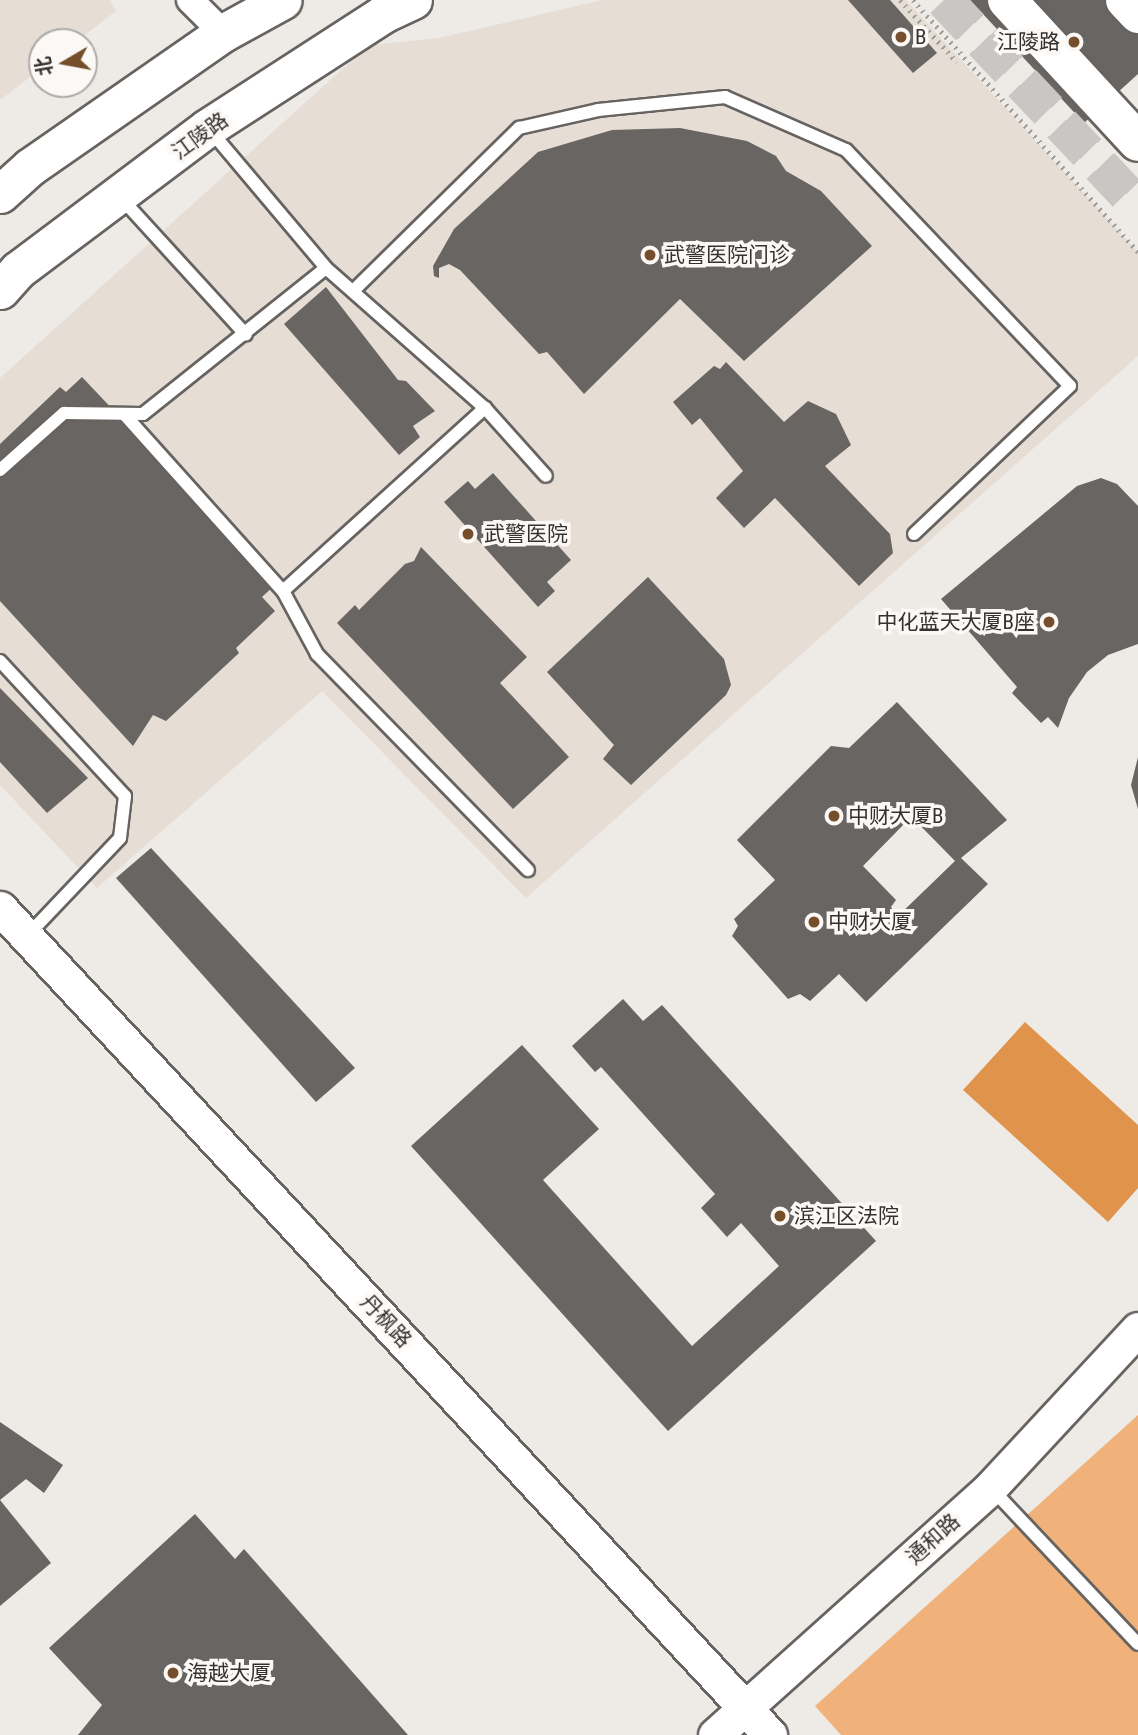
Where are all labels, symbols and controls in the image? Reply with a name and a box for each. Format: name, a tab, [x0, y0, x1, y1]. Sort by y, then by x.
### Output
place label: B	[915, 24, 926, 50]
north arrow	[28, 28, 98, 98]
marker: B	[893, 29, 909, 45]
place label: 江陵路	[997, 29, 1060, 55]
marker: 江陵路	[1066, 34, 1082, 50]
text: 北	[31, 55, 57, 78]
street label: 江陵路	[167, 107, 233, 165]
place label: 武警医院门诊	[664, 242, 790, 268]
marker: 武警医院门诊	[642, 247, 658, 263]
place label: 武警医院	[484, 521, 568, 547]
marker: 武警医院	[458, 524, 478, 544]
place label: 中化蓝天大厦B座	[877, 609, 1035, 635]
marker: 中化蓝天大厦B座	[1041, 614, 1057, 630]
place label: 中财大厦B	[848, 803, 943, 829]
marker: 中财大厦B	[826, 808, 842, 824]
place label: 中财大厦	[828, 909, 912, 935]
marker: 中财大厦	[806, 914, 822, 930]
place label: 滨江区法院	[794, 1203, 899, 1229]
marker: 滨江区法院	[772, 1208, 788, 1224]
street label: 丹枫路	[355, 1289, 417, 1353]
street label: 通和路	[901, 1509, 965, 1569]
place label: 海越大厦	[187, 1660, 271, 1686]
marker: 海越大厦	[165, 1665, 181, 1681]

